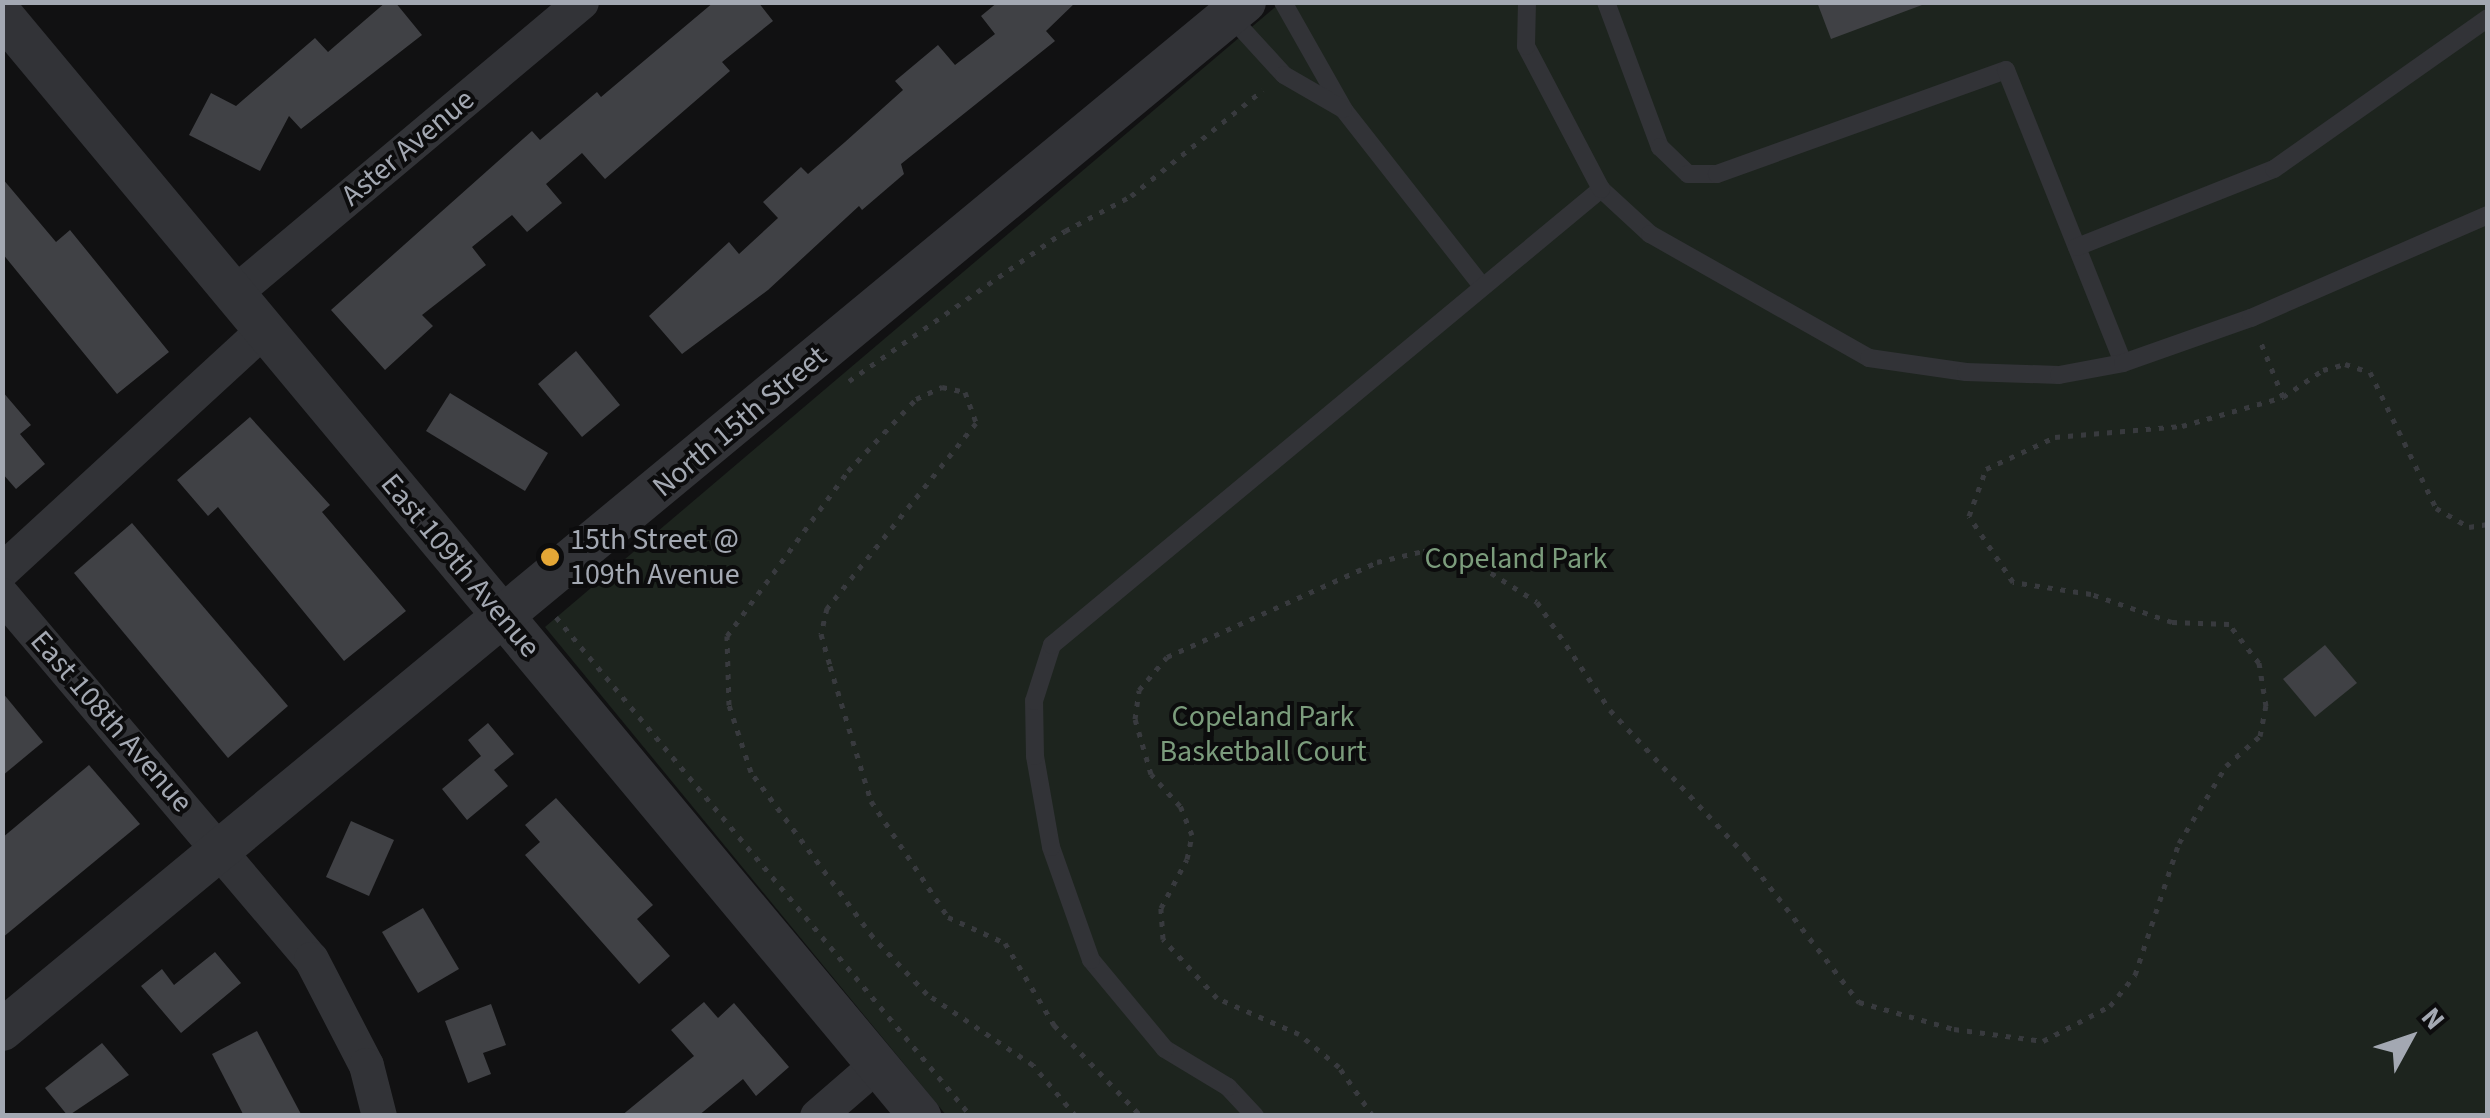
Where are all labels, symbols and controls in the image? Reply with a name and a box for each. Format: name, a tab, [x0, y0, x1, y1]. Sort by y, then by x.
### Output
street label: Aster Avenue	[334, 82, 482, 214]
street label: North 15th Street	[646, 339, 834, 505]
street label: East 109th Avenue	[373, 467, 547, 665]
place label: 15th Street @ 109th Avenue	[570, 522, 740, 592]
park label: Copeland Park	[1425, 541, 1607, 577]
marker: 15th Street @ 109th Avenue	[539, 546, 561, 568]
street label: East 108th Avenue	[22, 624, 200, 820]
park label: Copeland Park Basketball Court	[1159, 699, 1367, 770]
north arrow	[2360, 988, 2460, 1088]
text: N	[2412, 999, 2454, 1039]

